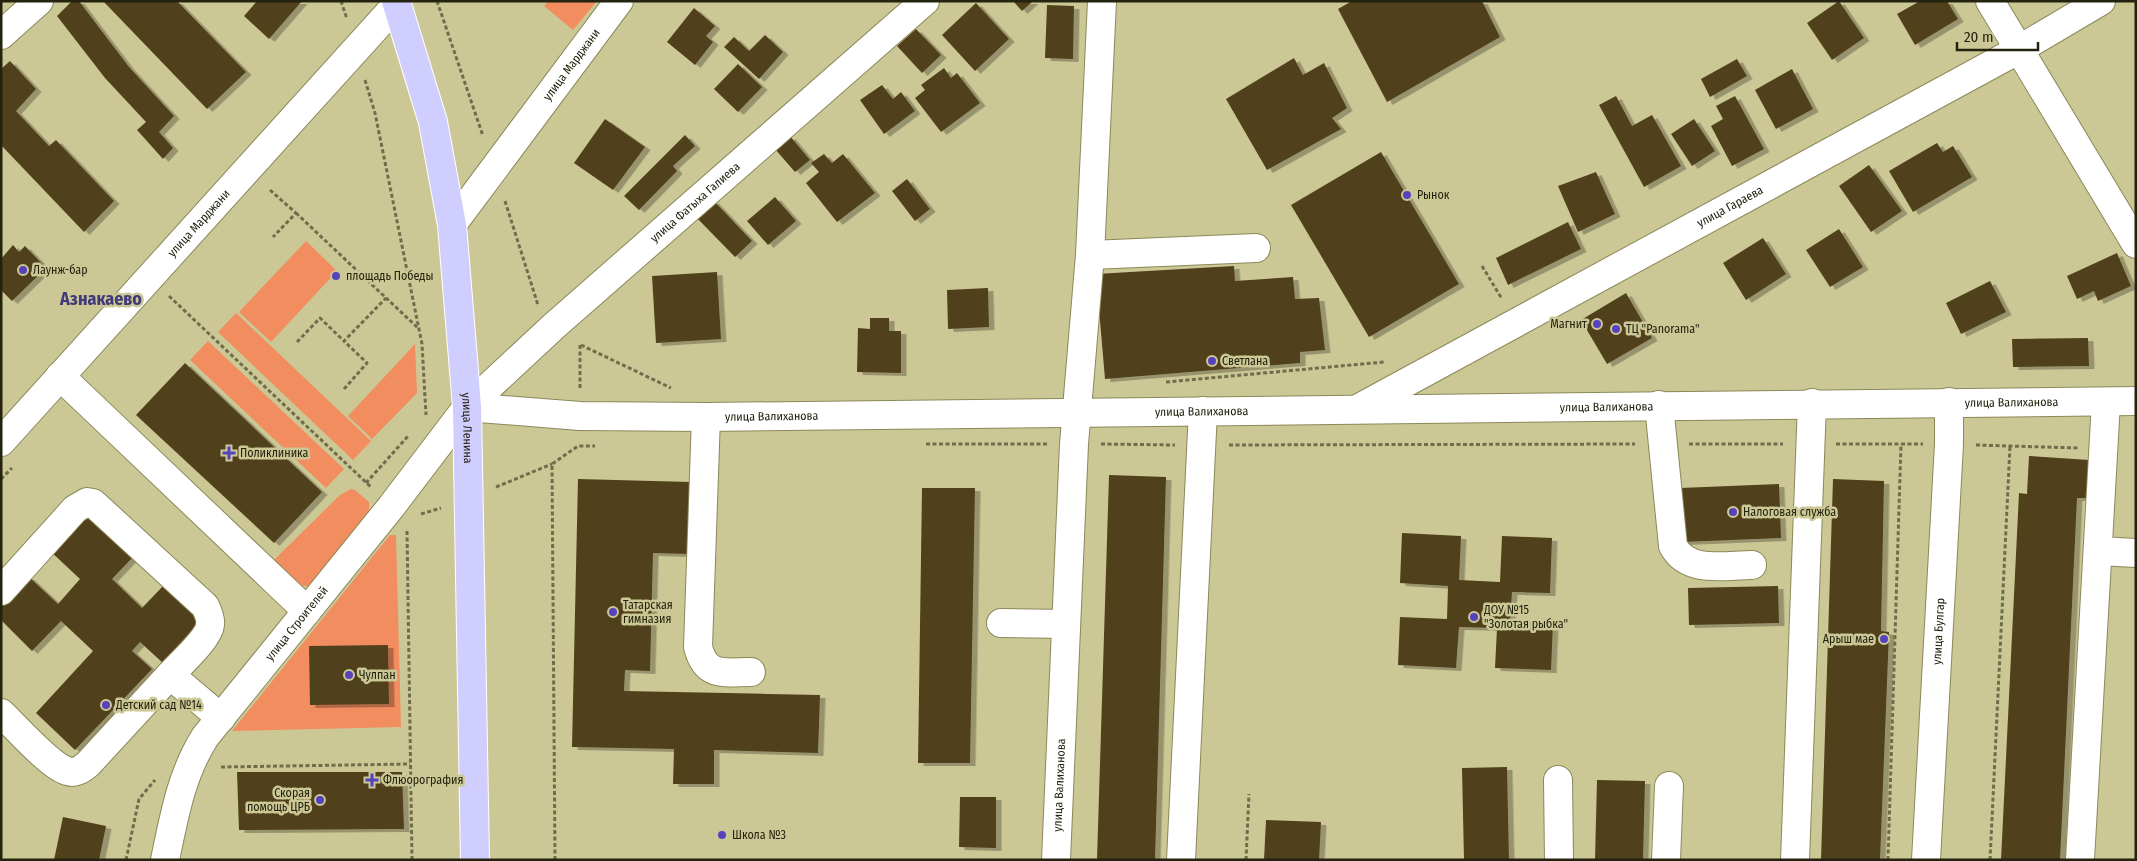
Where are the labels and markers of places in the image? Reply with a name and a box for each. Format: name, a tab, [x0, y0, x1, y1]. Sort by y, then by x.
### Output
place label: Рынок	[1417, 188, 1450, 202]
marker: Рынок	[1401, 189, 1413, 201]
place label: Лаунж-бар	[33, 263, 88, 277]
marker: Лаунж-бар	[17, 264, 29, 276]
place label: площадь Победы	[346, 269, 433, 283]
marker: площадь Победы	[330, 270, 342, 282]
place label: Магнит	[1550, 317, 1587, 331]
marker: Магнит	[1591, 318, 1603, 330]
place label: ТЦ "Panorama"	[1626, 322, 1700, 336]
marker: ТЦ "Panorama"	[1610, 323, 1622, 335]
place label: Светлана	[1222, 354, 1268, 368]
marker: Светлана	[1206, 355, 1218, 367]
marker: Поликлиника	[222, 446, 236, 460]
place label: Поликлиника	[240, 446, 309, 460]
place label: Налоговая служба	[1743, 505, 1836, 519]
marker: Налоговая служба	[1727, 506, 1739, 518]
place label: Татарская гимназия	[623, 598, 673, 626]
place label: ДОУ №15 "Золотая рыбка"	[1483, 603, 1568, 631]
marker: Татарская гимназия	[607, 606, 619, 618]
marker: ДОУ №15 "Золотая рыбка"	[1468, 611, 1480, 623]
place label: Арыш мае	[1823, 632, 1874, 646]
marker: Арыш мае	[1878, 633, 1890, 645]
place label: Чулпан	[359, 668, 396, 682]
marker: Чулпан	[343, 669, 355, 681]
place label: Детский сад №14	[115, 698, 202, 712]
marker: Детский сад №14	[100, 699, 112, 711]
marker: Флюорография	[365, 773, 379, 787]
place label: Флюорография	[383, 773, 463, 787]
place label: Скорая помощь ЦРБ	[247, 786, 310, 814]
marker: Скорая помощь ЦРБ	[314, 794, 326, 806]
place label: Школа №3	[732, 828, 786, 842]
marker: Школа №3	[716, 829, 728, 841]

